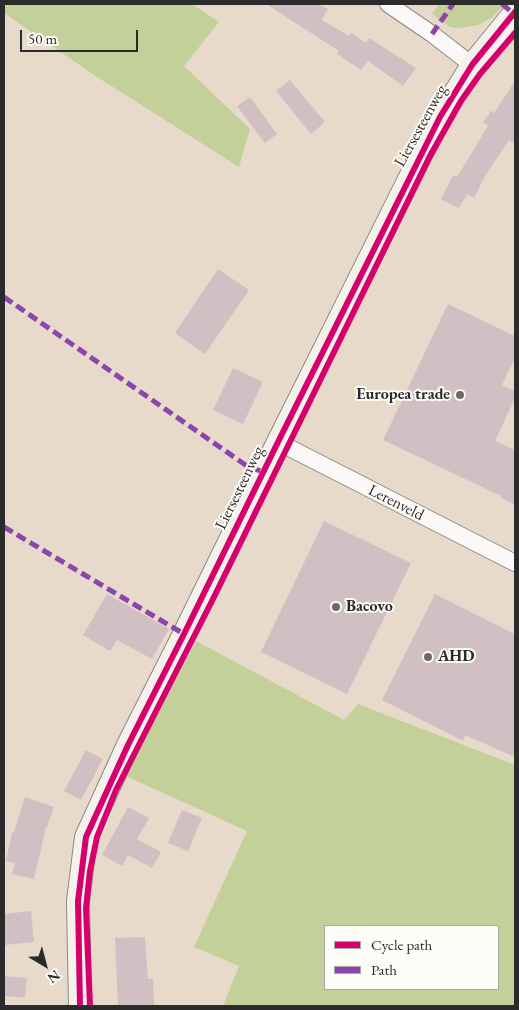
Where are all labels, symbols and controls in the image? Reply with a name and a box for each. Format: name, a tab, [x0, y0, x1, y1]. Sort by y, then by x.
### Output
scale bar	[22, 20, 140, 52]
text: 50 m	[28, 29, 57, 48]
street label: Liersesteenweg	[391, 82, 451, 170]
place label: Europea trade	[356, 385, 450, 405]
marker: Europea trade	[454, 389, 466, 401]
street label: Liersesteenweg	[212, 443, 268, 533]
street label: Lerenveld	[365, 481, 427, 525]
place label: Bacovo	[346, 597, 393, 617]
marker: Bacovo	[330, 601, 342, 613]
place label: AHD	[438, 647, 474, 667]
marker: AHD	[422, 651, 434, 663]
legend	[324, 925, 499, 990]
text: Cycle path	[371, 935, 432, 954]
north arrow	[20, 940, 70, 990]
text: Path	[371, 960, 397, 979]
text: N	[44, 966, 64, 988]

